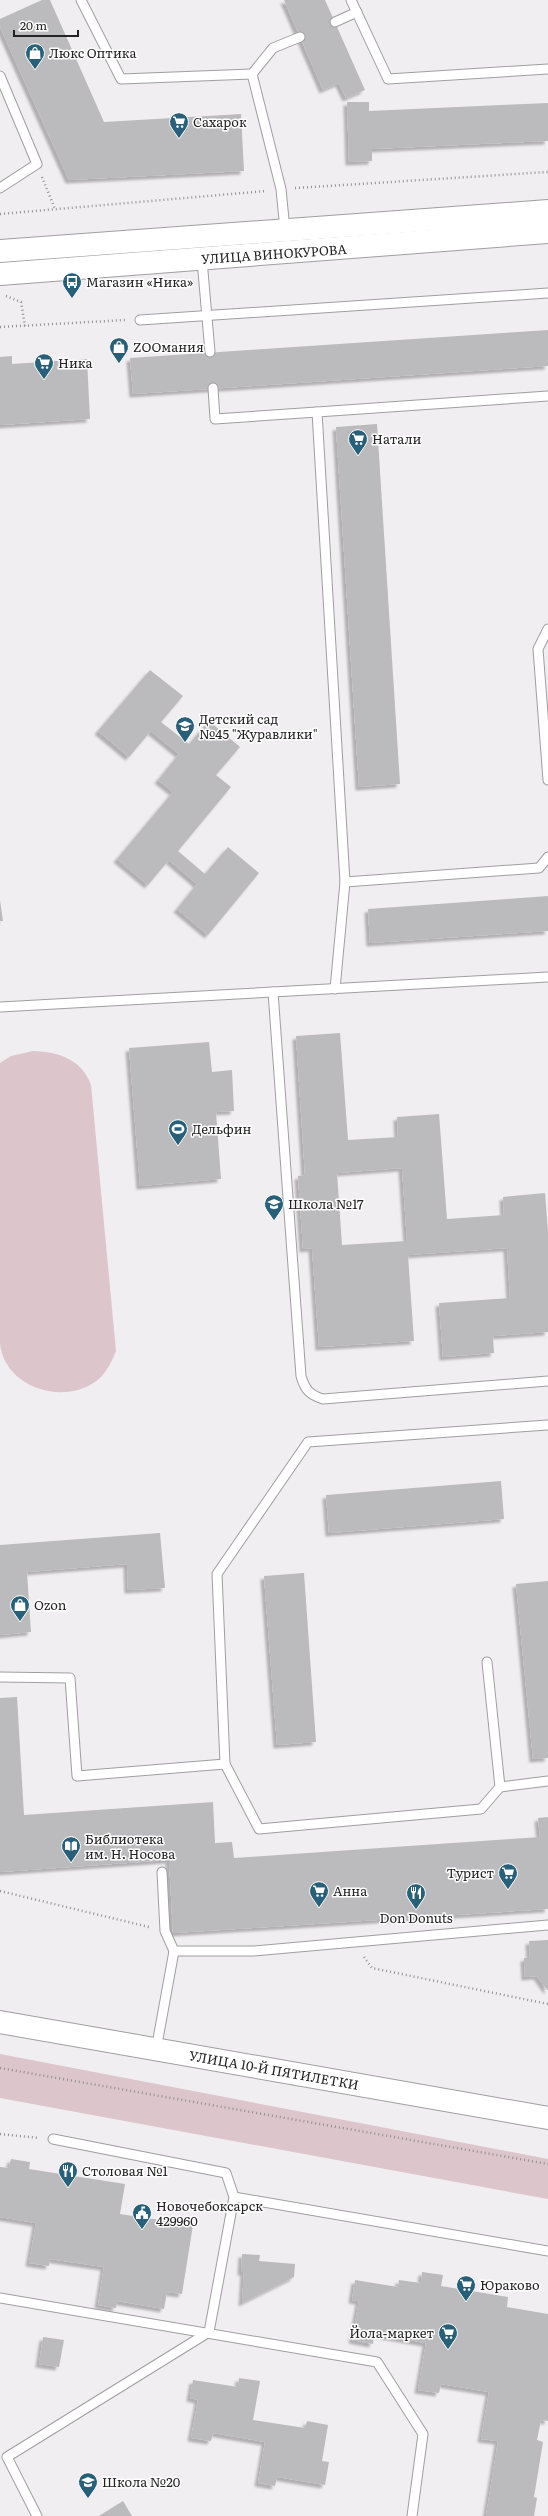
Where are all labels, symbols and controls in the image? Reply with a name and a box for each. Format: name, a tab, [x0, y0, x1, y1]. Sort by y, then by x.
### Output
scale bar	[14, 12, 78, 38]
text: 20 m	[20, 16, 47, 34]
shop icon: Люкс Оптика	[24, 42, 46, 70]
place label: Люкс Оптика	[49, 43, 137, 62]
supermarket icon: Сахарок	[168, 111, 190, 139]
place label: Сахарок	[193, 112, 247, 131]
street label: УЛИЦА ВИНОКУРОВА	[201, 239, 348, 268]
bus stop icon: Магазин «Ника»	[61, 271, 83, 299]
place label: Магазин «Ника»	[86, 272, 194, 291]
shop icon: ZOOмания	[108, 336, 130, 364]
place label: ZOOмания	[133, 337, 204, 356]
supermarket icon: Ника	[33, 352, 55, 380]
place label: Ника	[58, 353, 93, 372]
supermarket icon: Натали	[347, 428, 369, 456]
place label: Натали	[372, 429, 421, 448]
place label: Детский сад №45 "Журавлики"	[199, 709, 318, 743]
school or university icon: Детский сад №45 "Журавлики"	[174, 715, 196, 743]
sports icon: Дельфин	[167, 1118, 189, 1146]
place label: Дельфин	[192, 1119, 252, 1138]
school or university icon: Школа №17	[263, 1193, 285, 1221]
place label: Школа №17	[288, 1194, 364, 1213]
shop icon: Ozon	[9, 1594, 31, 1622]
place label: Ozon	[34, 1595, 67, 1614]
place label: Библиотека им. Н. Носова	[85, 1829, 175, 1863]
library icon: Библиотека им. Н. Носова	[60, 1835, 82, 1863]
supermarket icon: Турист	[497, 1862, 519, 1890]
place label: Турист	[446, 1863, 494, 1882]
supermarket icon: Анна	[308, 1880, 330, 1908]
place label: Анна	[333, 1881, 367, 1900]
restaurant icon: Don Donuts	[405, 1882, 427, 1910]
place label: Don Donuts	[379, 1908, 453, 1927]
street label: УЛИЦА 10-Й ПЯТИЛЕТКИ	[188, 2045, 360, 2094]
restaurant icon: Столовая №1	[57, 2160, 79, 2188]
place label: Столовая №1	[82, 2161, 168, 2180]
place label: Новочебоксарск 429960	[156, 2196, 263, 2230]
public building icon: Новочебоксарск 429960	[131, 2202, 153, 2230]
supermarket icon: Юраково	[455, 2274, 477, 2302]
place label: Юраково	[480, 2275, 540, 2294]
supermarket icon: Йола-маркет	[437, 2322, 459, 2350]
place label: Йола-маркет	[349, 2323, 434, 2342]
school or university icon: Школа №20	[77, 2471, 99, 2499]
place label: Школа №20	[102, 2472, 181, 2491]

